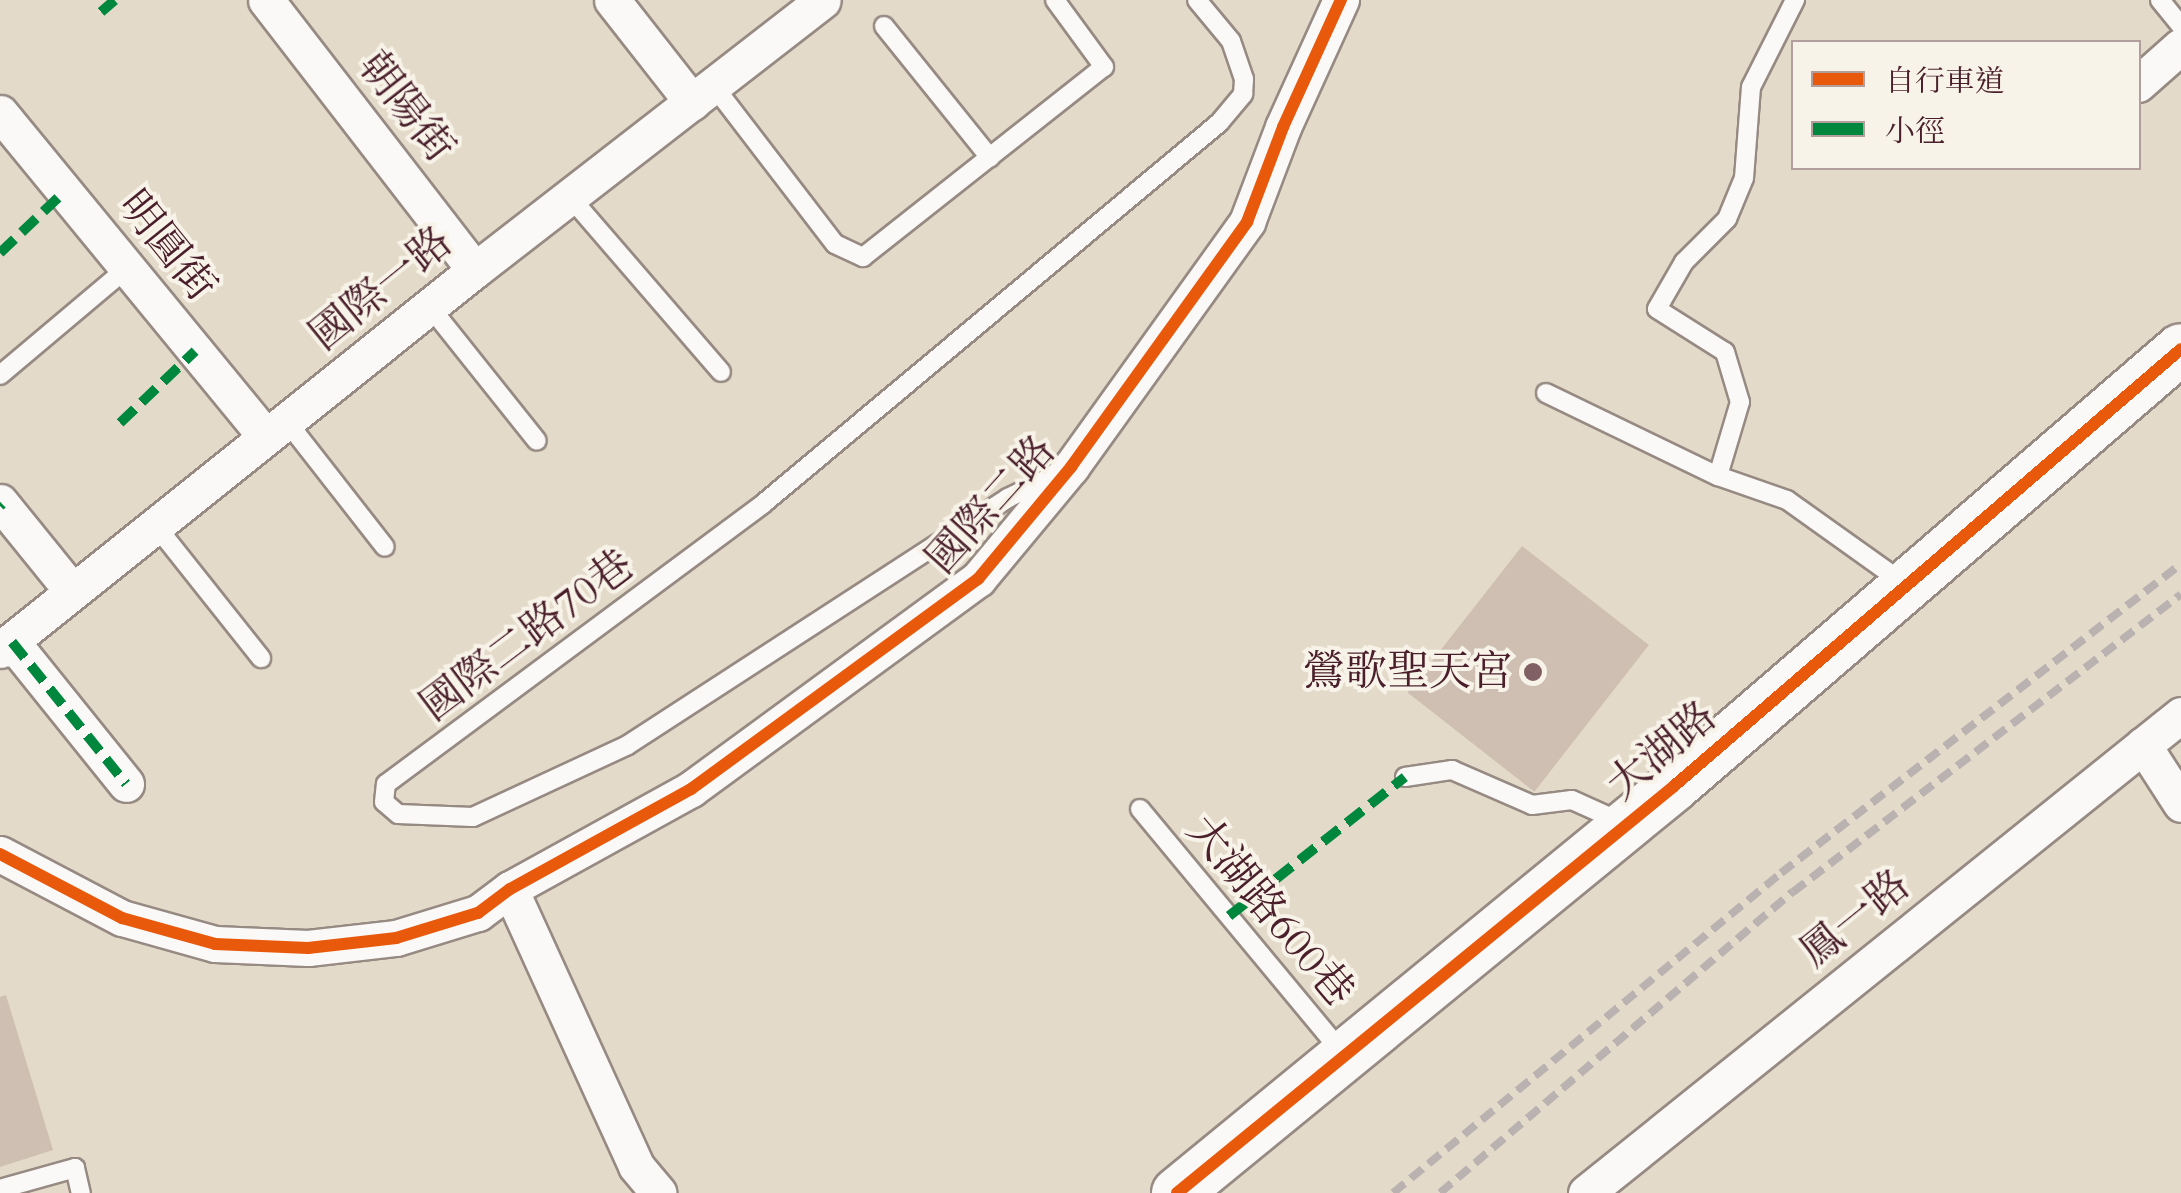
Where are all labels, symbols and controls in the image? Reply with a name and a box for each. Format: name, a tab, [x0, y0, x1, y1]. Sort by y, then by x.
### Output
legend	[1791, 40, 2141, 170]
street label: 朝陽街	[347, 42, 465, 172]
text: 自行車道	[1885, 61, 2005, 102]
text: 小徑	[1885, 111, 1945, 152]
street label: 明圓街	[108, 181, 226, 311]
street label: 國際一路	[300, 217, 462, 361]
street label: 國際二路	[916, 426, 1066, 584]
street label: 國際二路70巷	[411, 540, 643, 732]
place label: 鶯歌聖天宮	[1303, 647, 1513, 697]
marker: 鶯歌聖天宮	[1522, 661, 1544, 683]
street label: 大湖路	[1598, 691, 1726, 811]
street label: 大湖路600巷	[1176, 806, 1364, 1016]
street label: 鳳一路	[1790, 860, 1920, 978]

